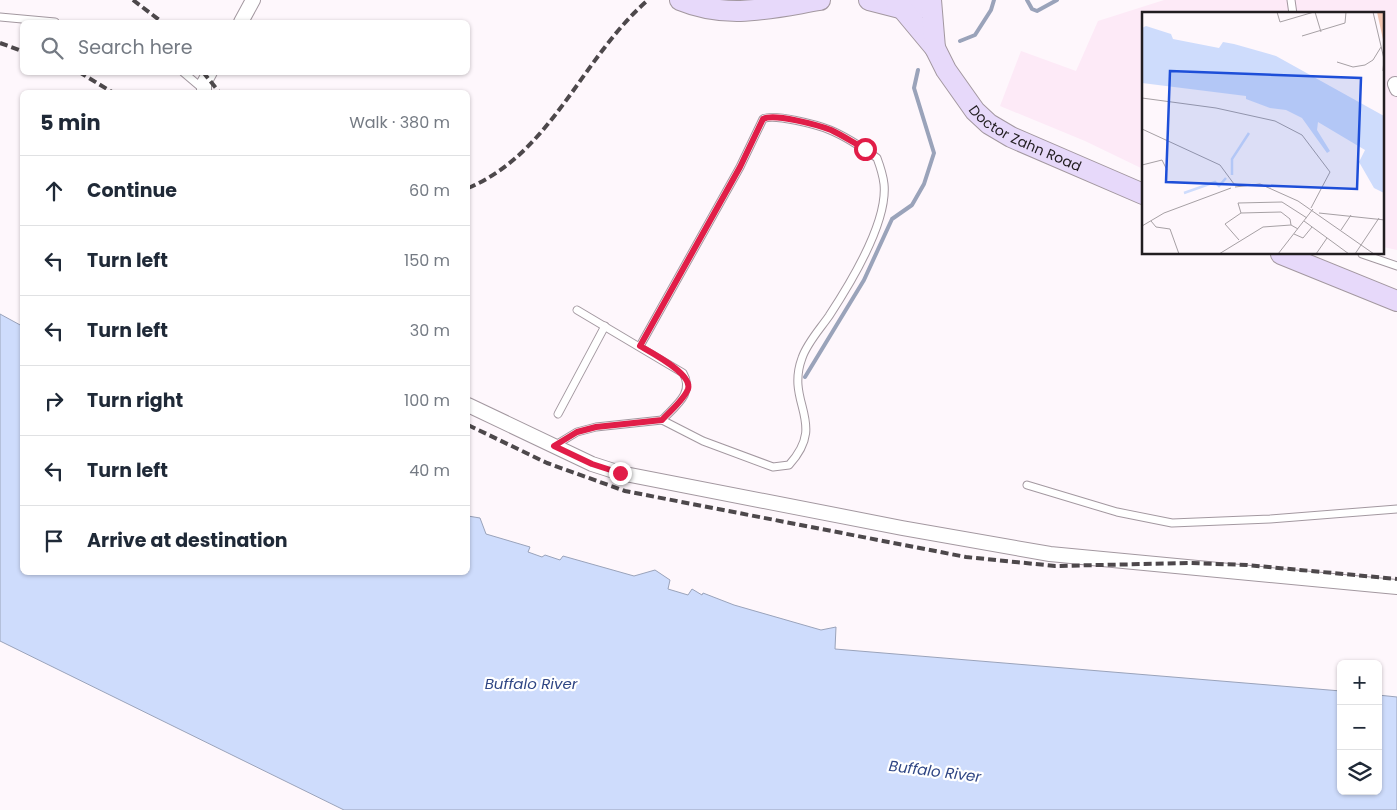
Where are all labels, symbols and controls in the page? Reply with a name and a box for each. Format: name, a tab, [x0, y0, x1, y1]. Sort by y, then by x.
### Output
inset map	[1142, 12, 1384, 255]
search box	[20, 20, 470, 75]
icon: search	[38, 34, 66, 62]
text: Search here	[78, 34, 192, 61]
street label: Doctor Zahn Road	[964, 101, 1085, 176]
text: 5 min	[40, 108, 101, 137]
text: Walk · 380 m	[349, 111, 450, 134]
route start	[854, 138, 877, 161]
icon: ahead	[40, 177, 68, 205]
text: Continue	[87, 177, 177, 204]
text: 60 m	[409, 179, 450, 202]
icon: left	[40, 247, 68, 275]
text: Turn left	[87, 247, 168, 274]
text: 150 m	[404, 249, 450, 272]
icon: left	[40, 317, 68, 345]
text: Turn left	[87, 317, 168, 344]
text: 30 m	[410, 319, 450, 342]
icon: right	[40, 387, 68, 415]
text: Turn right	[87, 387, 183, 414]
text: 100 m	[404, 389, 450, 412]
icon: left	[40, 457, 68, 485]
text: Turn left	[87, 457, 168, 484]
text: 40 m	[409, 459, 450, 482]
route end	[609, 462, 632, 485]
icon: arrive	[40, 527, 68, 555]
text: Arrive at destination	[87, 527, 288, 554]
map controls	[1337, 660, 1382, 795]
button: +	[1337, 660, 1382, 705]
water label: Buffalo River	[485, 673, 578, 694]
button: −	[1337, 705, 1382, 750]
button: layers	[1337, 750, 1382, 795]
water label: Buffalo River	[888, 755, 983, 787]

